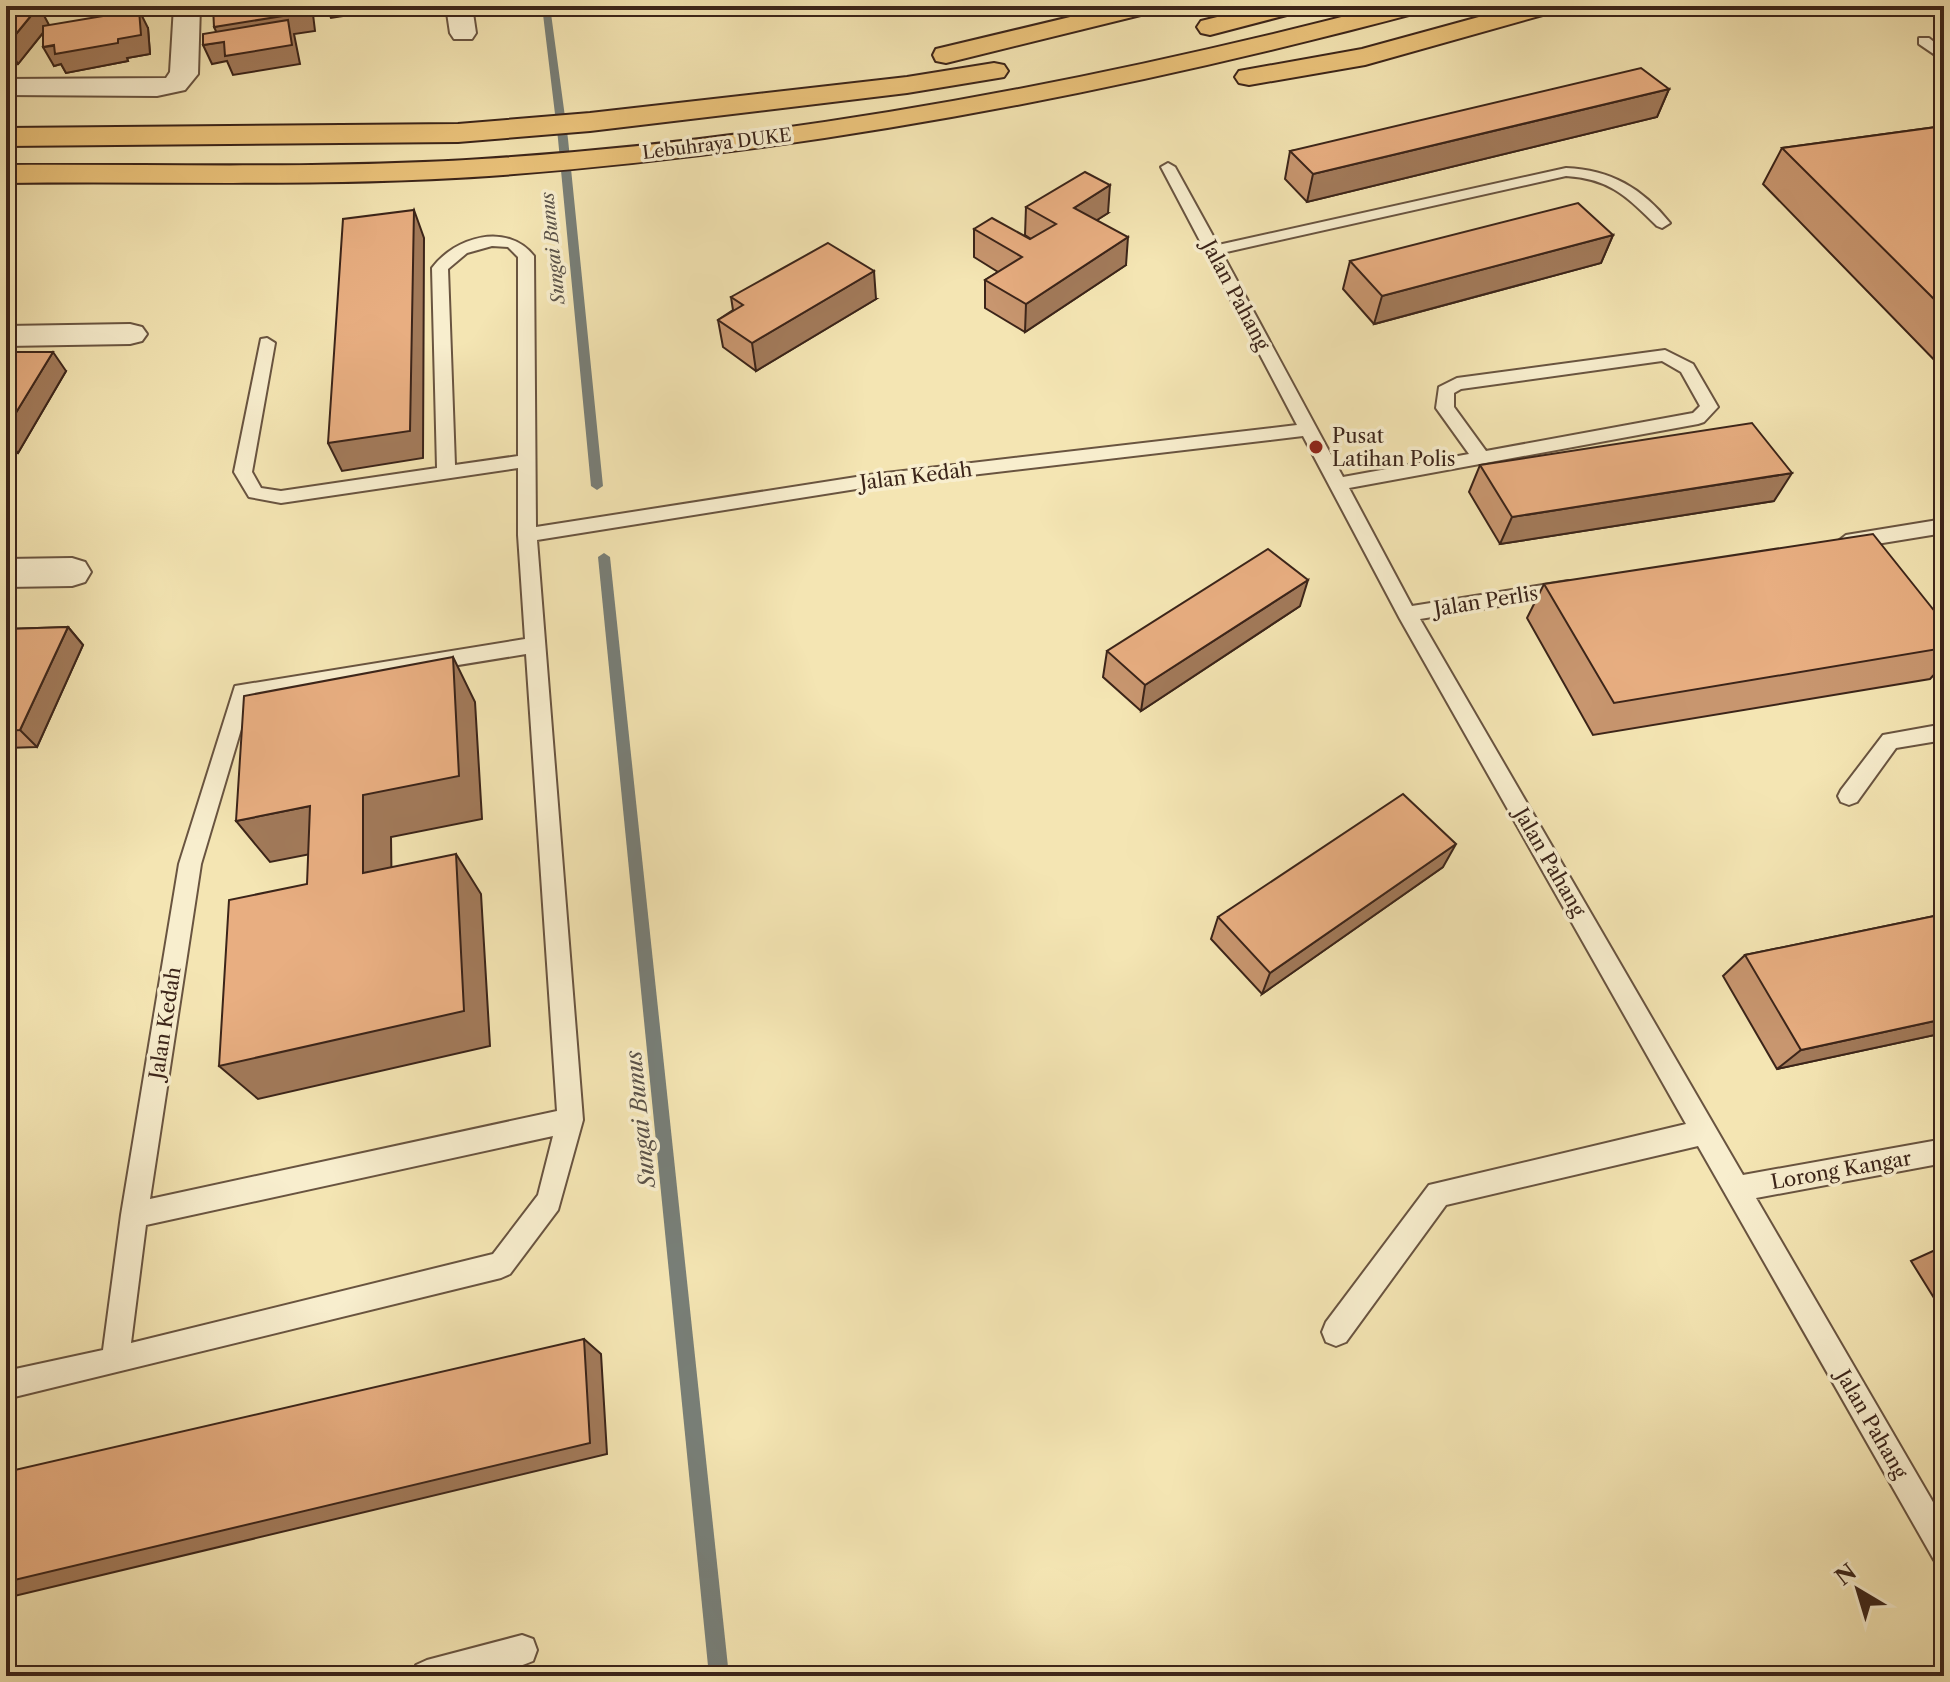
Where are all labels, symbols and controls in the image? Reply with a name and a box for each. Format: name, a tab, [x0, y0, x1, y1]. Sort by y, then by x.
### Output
street label: Lebuhraya DUKE	[641, 124, 793, 164]
water label: Sungai Bunus	[536, 191, 570, 306]
street label: Jalan Pahang	[1196, 233, 1275, 355]
place label: Pusat Latihan Polis	[1332, 424, 1455, 471]
marker: Pusat Latihan Polis	[1307, 438, 1325, 456]
street label: Jalan Kedah	[855, 457, 974, 495]
street label: Jalan Perlis	[1429, 581, 1540, 622]
street label: Jalan Pahang	[1508, 801, 1591, 921]
street label: Jalan Kedah	[144, 965, 186, 1084]
water label: Sungai Bunus	[620, 1049, 661, 1191]
street label: Lorong Kangar	[1769, 1146, 1914, 1194]
street label: Jalan Pahang	[1830, 1363, 1913, 1483]
north arrow	[1818, 1550, 1898, 1630]
text: N	[1830, 1558, 1862, 1591]

